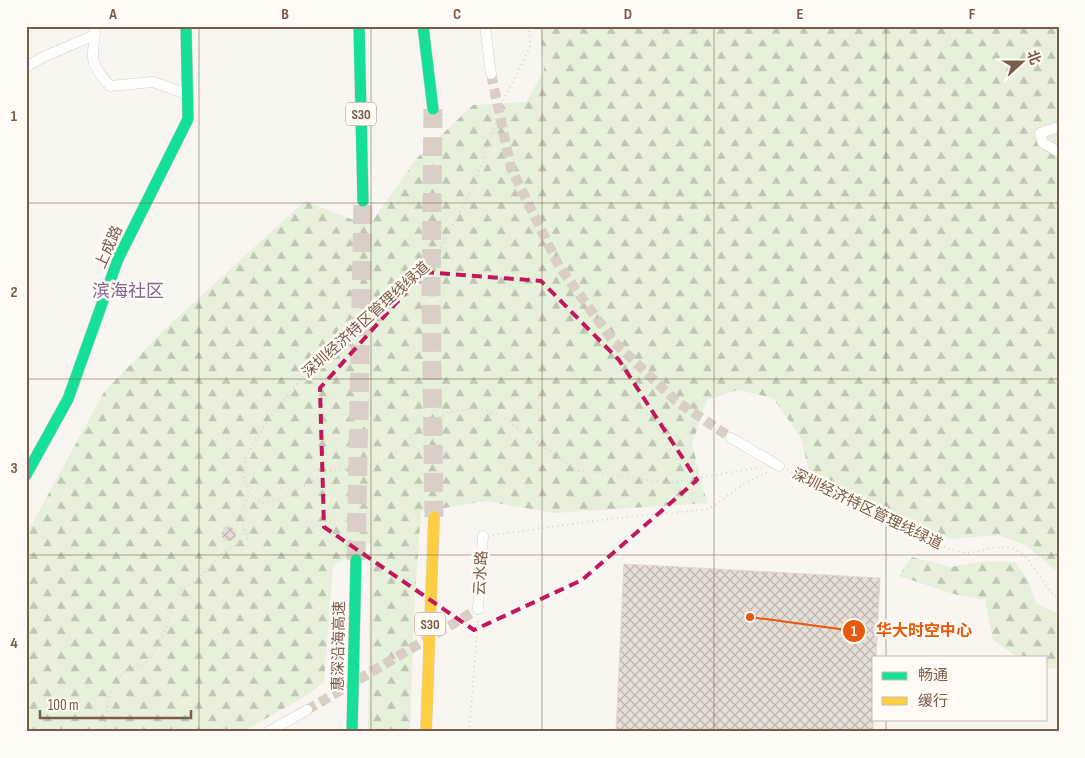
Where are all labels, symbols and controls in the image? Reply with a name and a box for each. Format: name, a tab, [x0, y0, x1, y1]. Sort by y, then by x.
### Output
text: A	[108, 5, 117, 24]
text: B	[281, 5, 289, 24]
text: C	[453, 5, 461, 24]
text: D	[624, 5, 632, 24]
text: E	[797, 5, 804, 24]
text: F	[969, 5, 976, 24]
north arrow	[998, 38, 1048, 88]
text: 北	[1023, 48, 1044, 67]
road number: S30	[346, 102, 376, 126]
text: 1	[11, 107, 18, 126]
street label: 上成路	[91, 223, 127, 271]
street label: 深圳经济特区管理线绿道	[298, 258, 434, 382]
district label: 滨海社区	[92, 281, 164, 302]
text: 2	[10, 283, 18, 302]
text: 3	[10, 459, 18, 478]
street label: 深圳经济特区管理线绿道	[789, 464, 945, 554]
street label: 云水路	[470, 550, 492, 596]
street label: 惠深沿海高速	[329, 601, 349, 691]
road number: S30	[415, 612, 445, 636]
callout: 华大时空中心	[841, 615, 982, 646]
text: 华大时空中心	[876, 621, 972, 641]
text: 1	[851, 622, 857, 641]
text: 4	[10, 634, 18, 653]
legend	[872, 656, 1048, 720]
text: 畅通	[918, 666, 948, 685]
scale bar	[40, 688, 191, 720]
text: 缓行	[918, 692, 948, 711]
text: 100 m	[48, 696, 79, 715]

